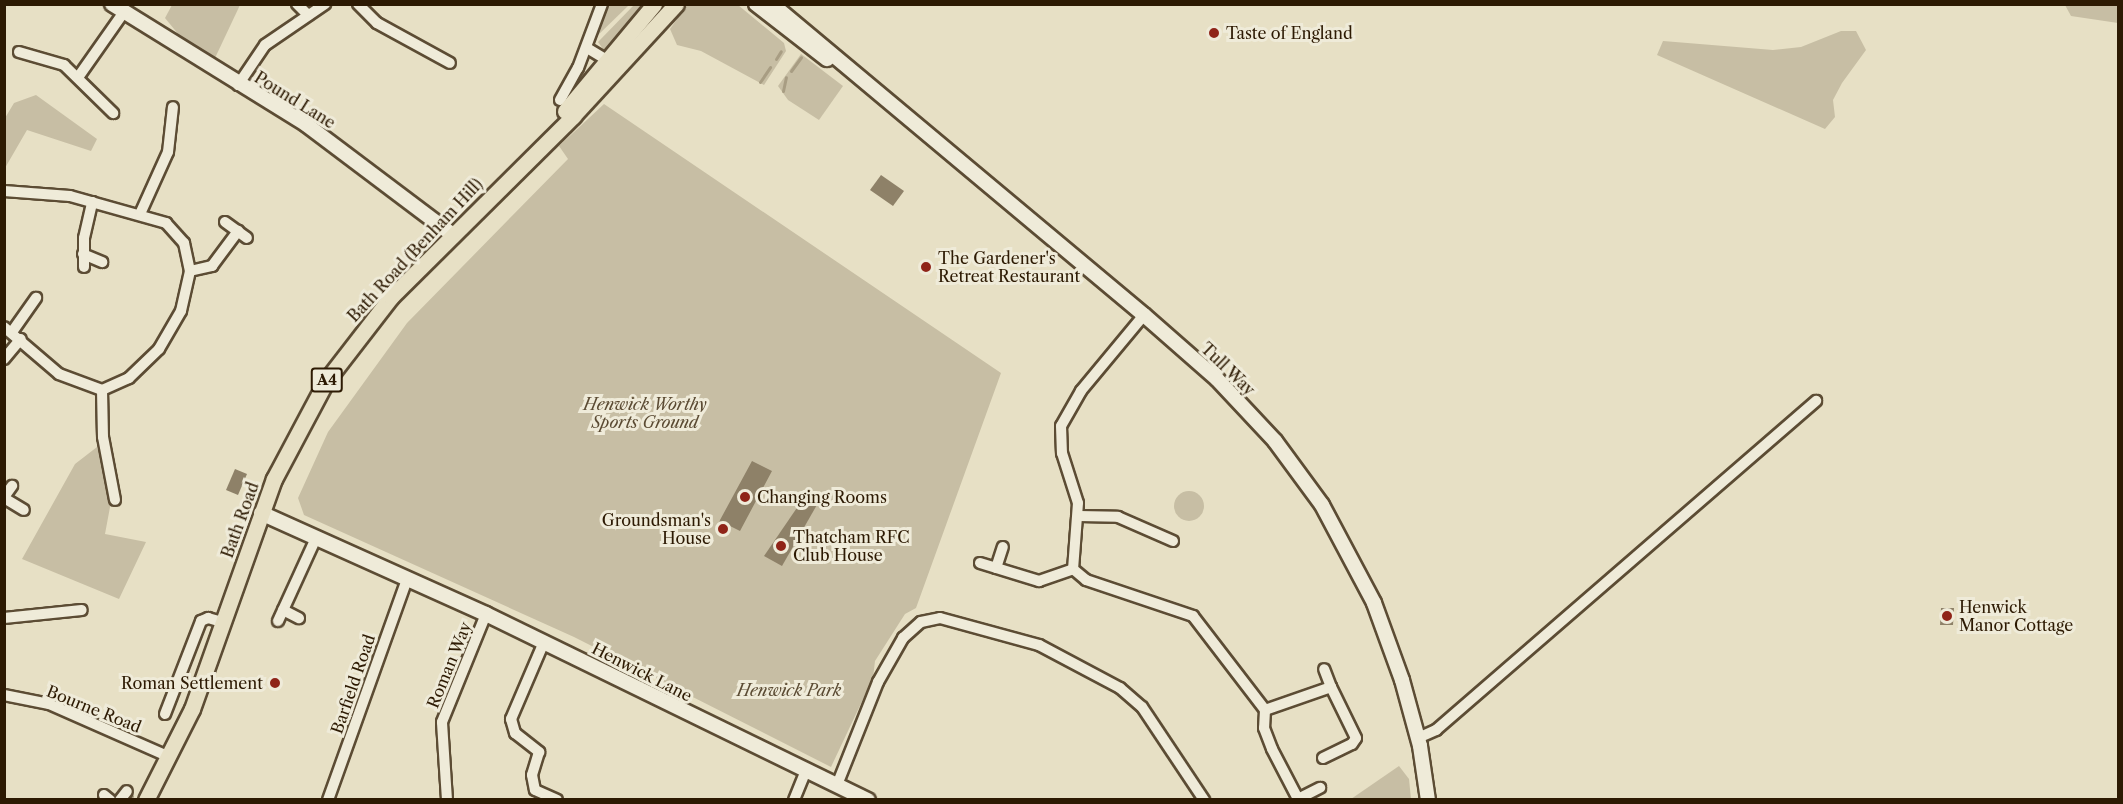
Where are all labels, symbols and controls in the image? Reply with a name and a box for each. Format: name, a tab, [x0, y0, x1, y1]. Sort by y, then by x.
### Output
place label: Taste of England	[1226, 23, 1353, 43]
marker: Taste of England	[1207, 26, 1221, 40]
street label: Pound Lane	[251, 68, 339, 132]
street label: Bath Road (Benham Hill)	[344, 174, 486, 326]
place label: The Gardener's Retreat Restaurant	[938, 248, 1080, 286]
marker: The Gardener's Retreat Restaurant	[919, 260, 933, 274]
street label: Tull Way	[1197, 338, 1259, 400]
road number: A4	[310, 368, 344, 392]
park label: Henwick Worthy Sports Ground	[583, 394, 707, 432]
street label: Bath Road	[217, 480, 263, 560]
place label: Changing Rooms	[757, 487, 887, 507]
marker: Changing Rooms	[738, 490, 752, 504]
place label: Groundsman's House	[602, 510, 711, 548]
marker: Groundsman's House	[716, 522, 730, 536]
place label: Thatcham RFC Club House	[793, 527, 910, 565]
marker: Thatcham RFC Club House	[774, 539, 788, 553]
place label: Henwick Manor Cottage	[1959, 597, 2074, 635]
marker: Henwick Manor Cottage	[1940, 609, 1954, 623]
street label: Roman Way	[423, 619, 475, 711]
street label: Barfield Road	[327, 632, 379, 736]
street label: Henwick Lane	[589, 639, 695, 705]
place label: Roman Settlement	[121, 673, 263, 693]
marker: Roman Settlement	[268, 676, 282, 690]
park label: Henwick Park	[737, 680, 841, 700]
street label: Bourne Road	[44, 681, 144, 737]

